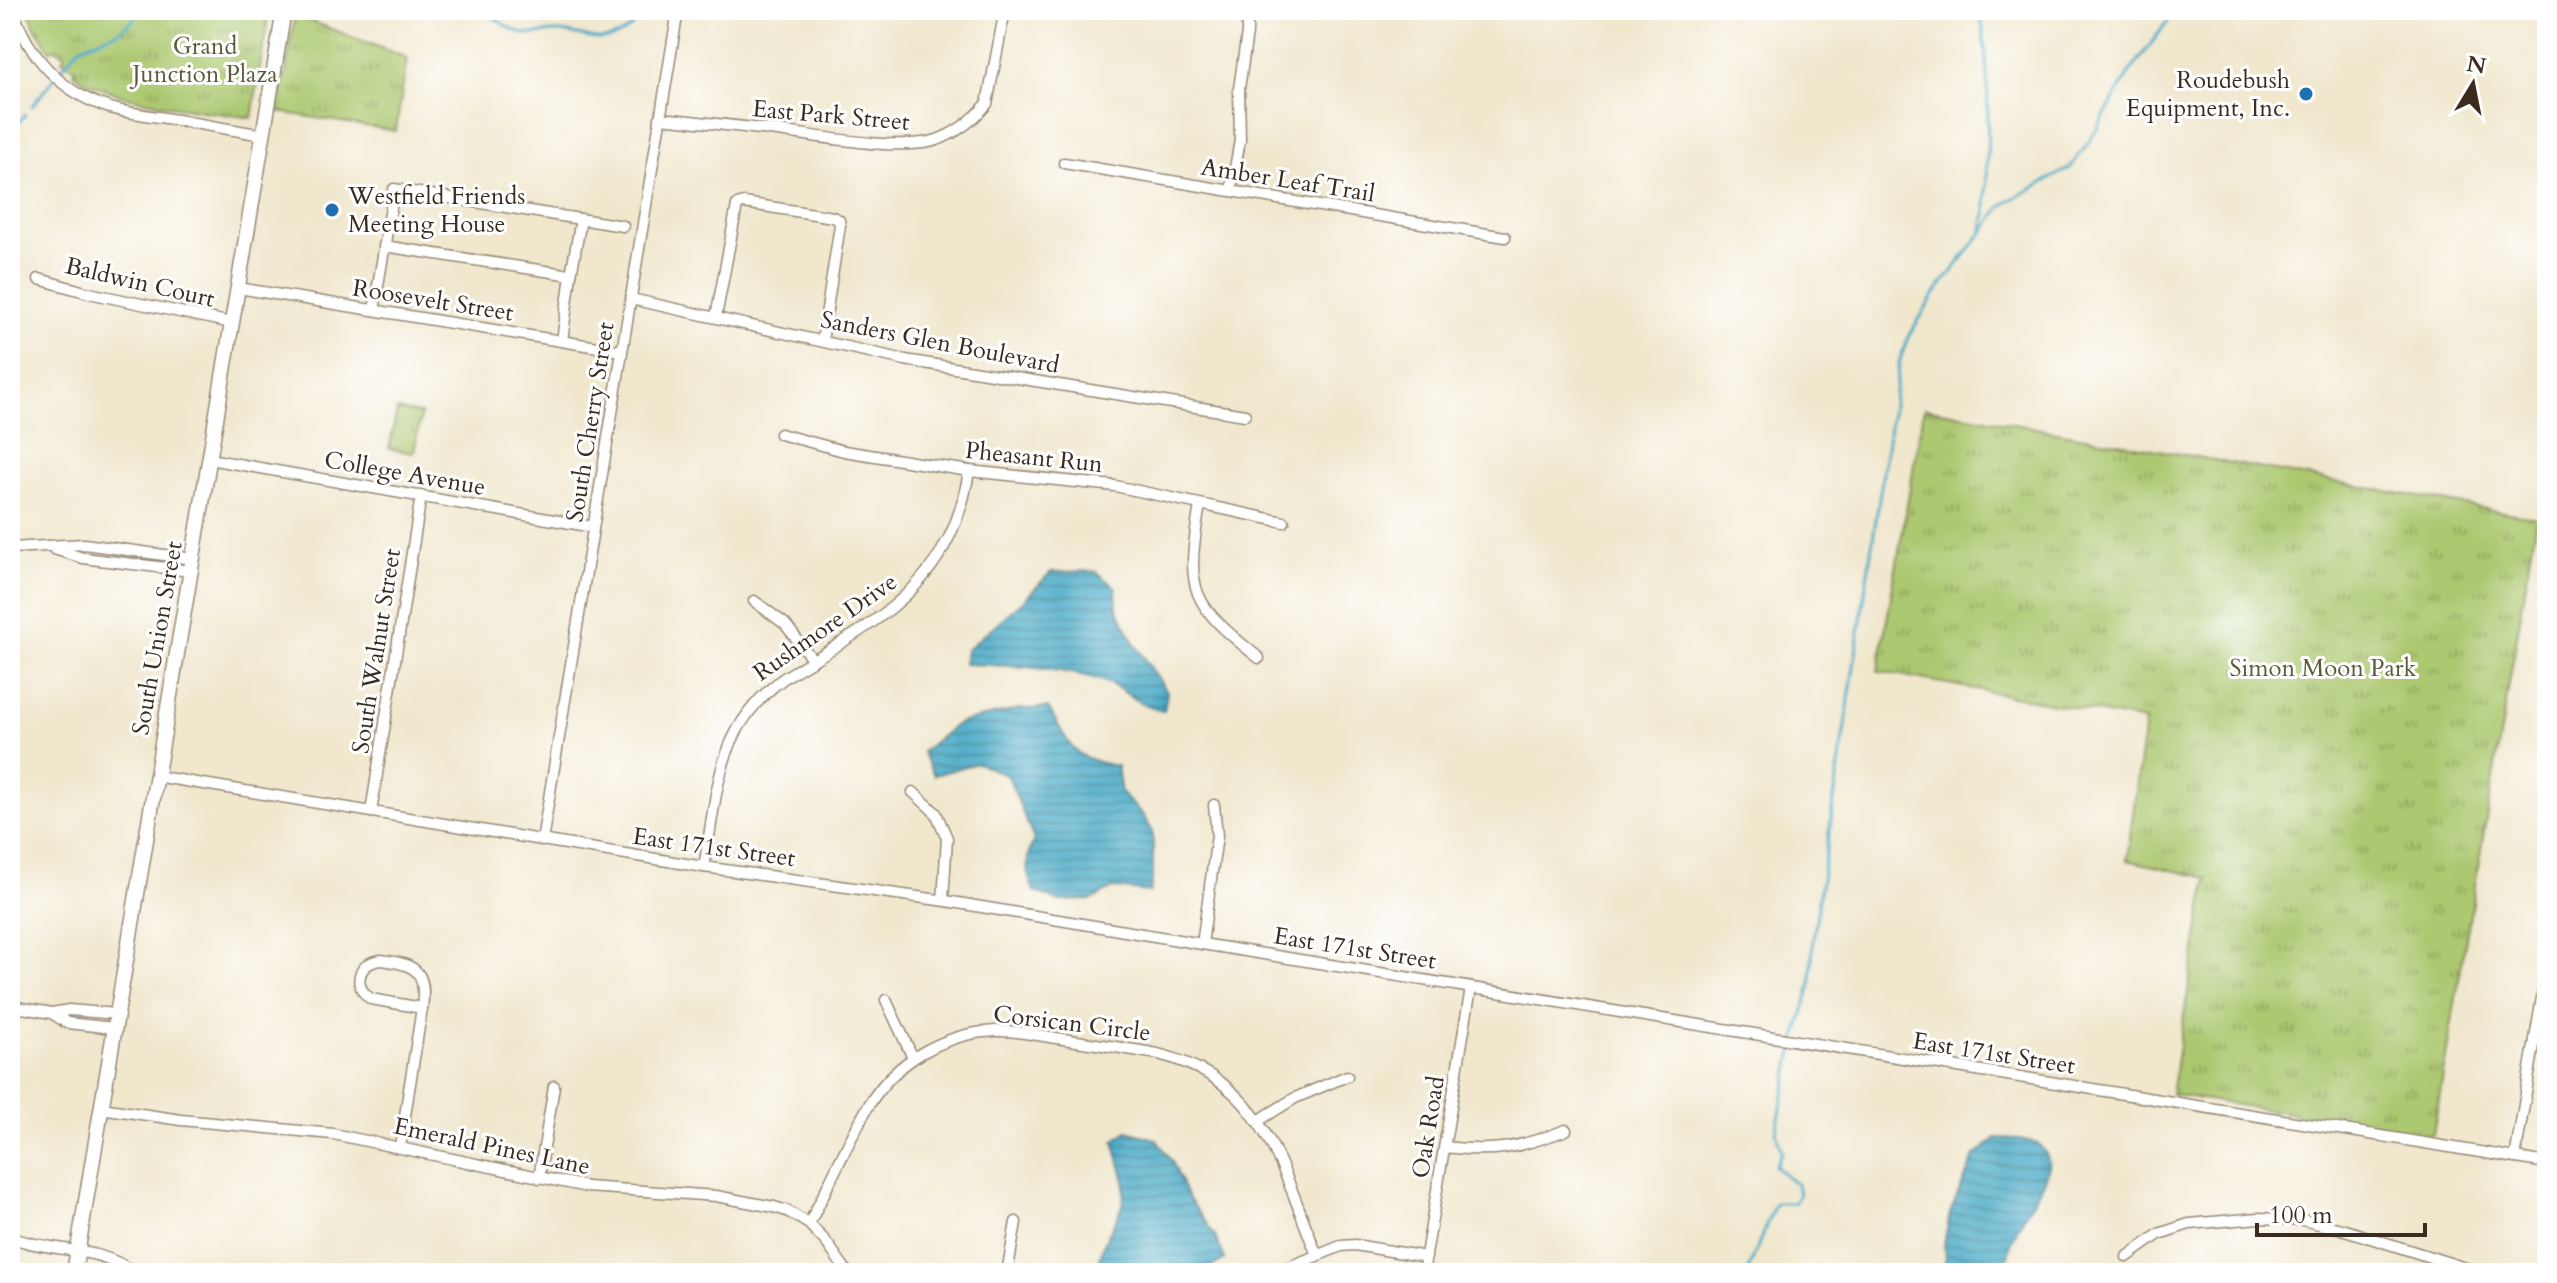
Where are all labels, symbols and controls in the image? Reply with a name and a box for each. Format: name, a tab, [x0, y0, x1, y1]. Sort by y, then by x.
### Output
park label: Grand Junction Plaza	[129, 30, 278, 91]
north arrow	[2433, 44, 2513, 124]
text: N	[2464, 49, 2488, 82]
place label: Roudebush Equipment, Inc.	[2126, 64, 2290, 125]
marker: Roudebush Equipment, Inc.	[2297, 85, 2315, 103]
street label: East Park Street	[751, 92, 911, 139]
street label: Amber Leaf Trail	[1199, 150, 1377, 211]
place label: Westfield Friends Meeting House	[347, 180, 525, 241]
marker: Westfield Friends Meeting House	[323, 201, 341, 219]
street label: Baldwin Court	[62, 249, 218, 316]
street label: Roosevelt Street	[350, 271, 516, 330]
street label: Sanders Glen Boulevard	[818, 303, 1062, 382]
street label: South Cherry Street	[558, 319, 623, 525]
street label: Pheasant Run	[964, 434, 1105, 481]
street label: College Avenue	[322, 443, 488, 504]
street label: South Union Street	[124, 538, 191, 738]
street label: South Walnut Street	[344, 546, 409, 756]
street label: Rushmore Drive	[747, 566, 904, 689]
park label: Simon Moon Park	[2230, 652, 2417, 685]
street label: East 171st Street	[630, 820, 798, 875]
street label: East 171st Street	[1271, 919, 1439, 978]
street label: Corsican Circle	[991, 997, 1152, 1050]
street label: East 171st Street	[1910, 1024, 2078, 1083]
street label: Oak Road	[1404, 1073, 1453, 1181]
street label: Emerald Pines Lane	[391, 1110, 593, 1183]
scale bar	[2257, 1187, 2425, 1237]
text: 100 m	[2269, 1199, 2333, 1232]

